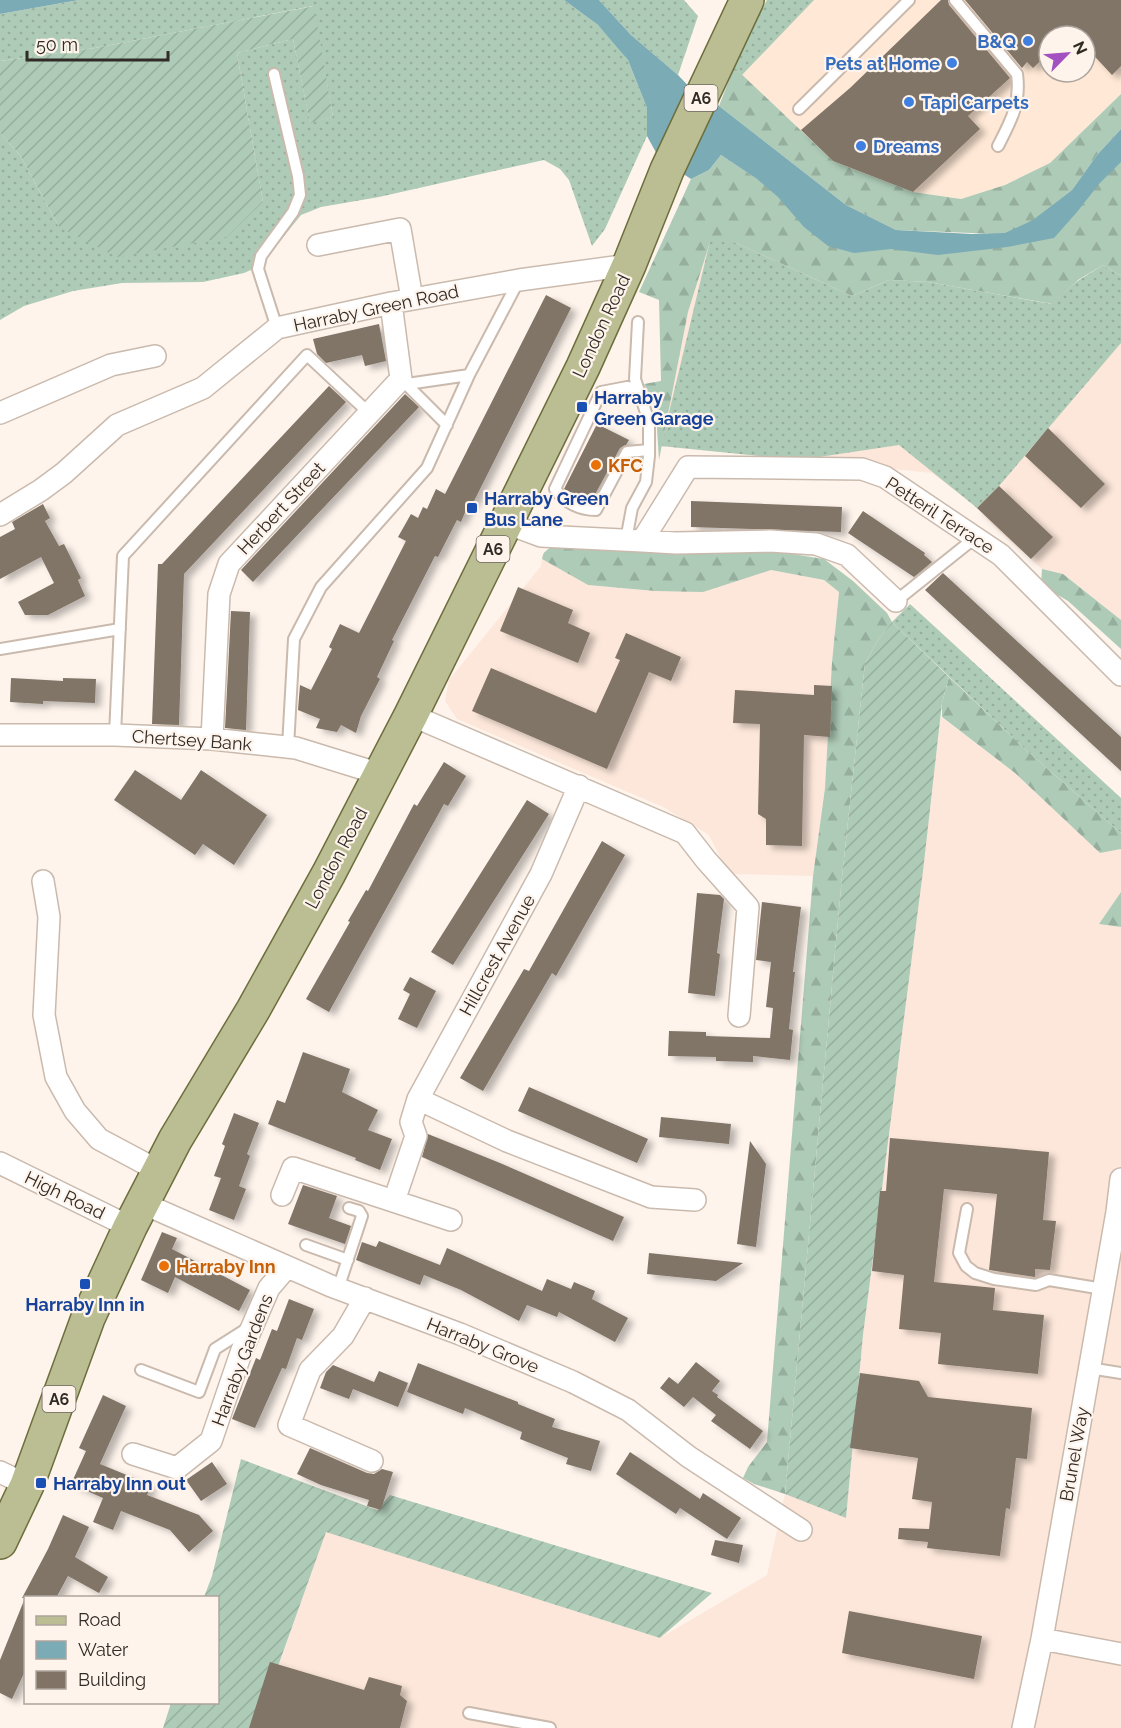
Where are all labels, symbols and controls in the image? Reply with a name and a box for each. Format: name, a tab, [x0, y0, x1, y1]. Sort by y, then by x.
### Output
scale bar	[27, 24, 168, 62]
north arrow	[1037, 24, 1097, 84]
place label: B&Q	[977, 31, 1016, 52]
text: 50 m	[36, 34, 78, 55]
marker: B&Q	[1021, 34, 1035, 48]
text: N	[1069, 38, 1091, 57]
place label: Pets at Home	[825, 53, 940, 74]
marker: Pets at Home	[945, 56, 959, 70]
road number: A6	[684, 85, 718, 111]
place label: Tapi Carpets	[921, 92, 1029, 113]
marker: Tapi Carpets	[902, 95, 916, 109]
place label: Dreams	[873, 136, 940, 157]
marker: Dreams	[854, 139, 868, 153]
street label: London Road	[568, 271, 634, 381]
street label: Harraby Green Road	[291, 280, 461, 336]
place label: Harraby Green Garage	[594, 387, 714, 429]
marker: Harraby Green Garage	[575, 400, 589, 414]
place label: KFC	[608, 455, 643, 476]
street label: Herbert Street	[233, 457, 329, 559]
marker: KFC	[589, 458, 603, 472]
street label: Petteril Terrace	[882, 472, 998, 558]
place label: Harraby Green Bus Lane	[484, 488, 609, 530]
marker: Harraby Green Bus Lane	[465, 501, 479, 515]
road number: A6	[476, 536, 510, 562]
street label: Chertsey Bank	[131, 725, 253, 755]
street label: London Road	[301, 804, 371, 912]
street label: Hillcrest Avenue	[455, 890, 539, 1019]
street label: High Road	[21, 1167, 109, 1223]
place label: Harraby Inn	[176, 1256, 276, 1277]
marker: Harraby Inn	[157, 1259, 171, 1273]
marker: Harraby Inn in	[78, 1277, 92, 1291]
street label: Harraby Gardens	[207, 1291, 277, 1429]
place label: Harraby Inn in	[25, 1294, 145, 1315]
street label: Harraby Grove	[424, 1313, 543, 1377]
road number: A6	[42, 1386, 76, 1412]
street label: Brunel Way	[1055, 1405, 1093, 1503]
place label: Harraby Inn out	[53, 1473, 186, 1494]
marker: Harraby Inn out	[34, 1476, 48, 1490]
legend	[24, 1596, 219, 1704]
text: Road	[78, 1609, 121, 1630]
text: Water	[78, 1639, 129, 1660]
text: Building	[78, 1669, 146, 1690]

